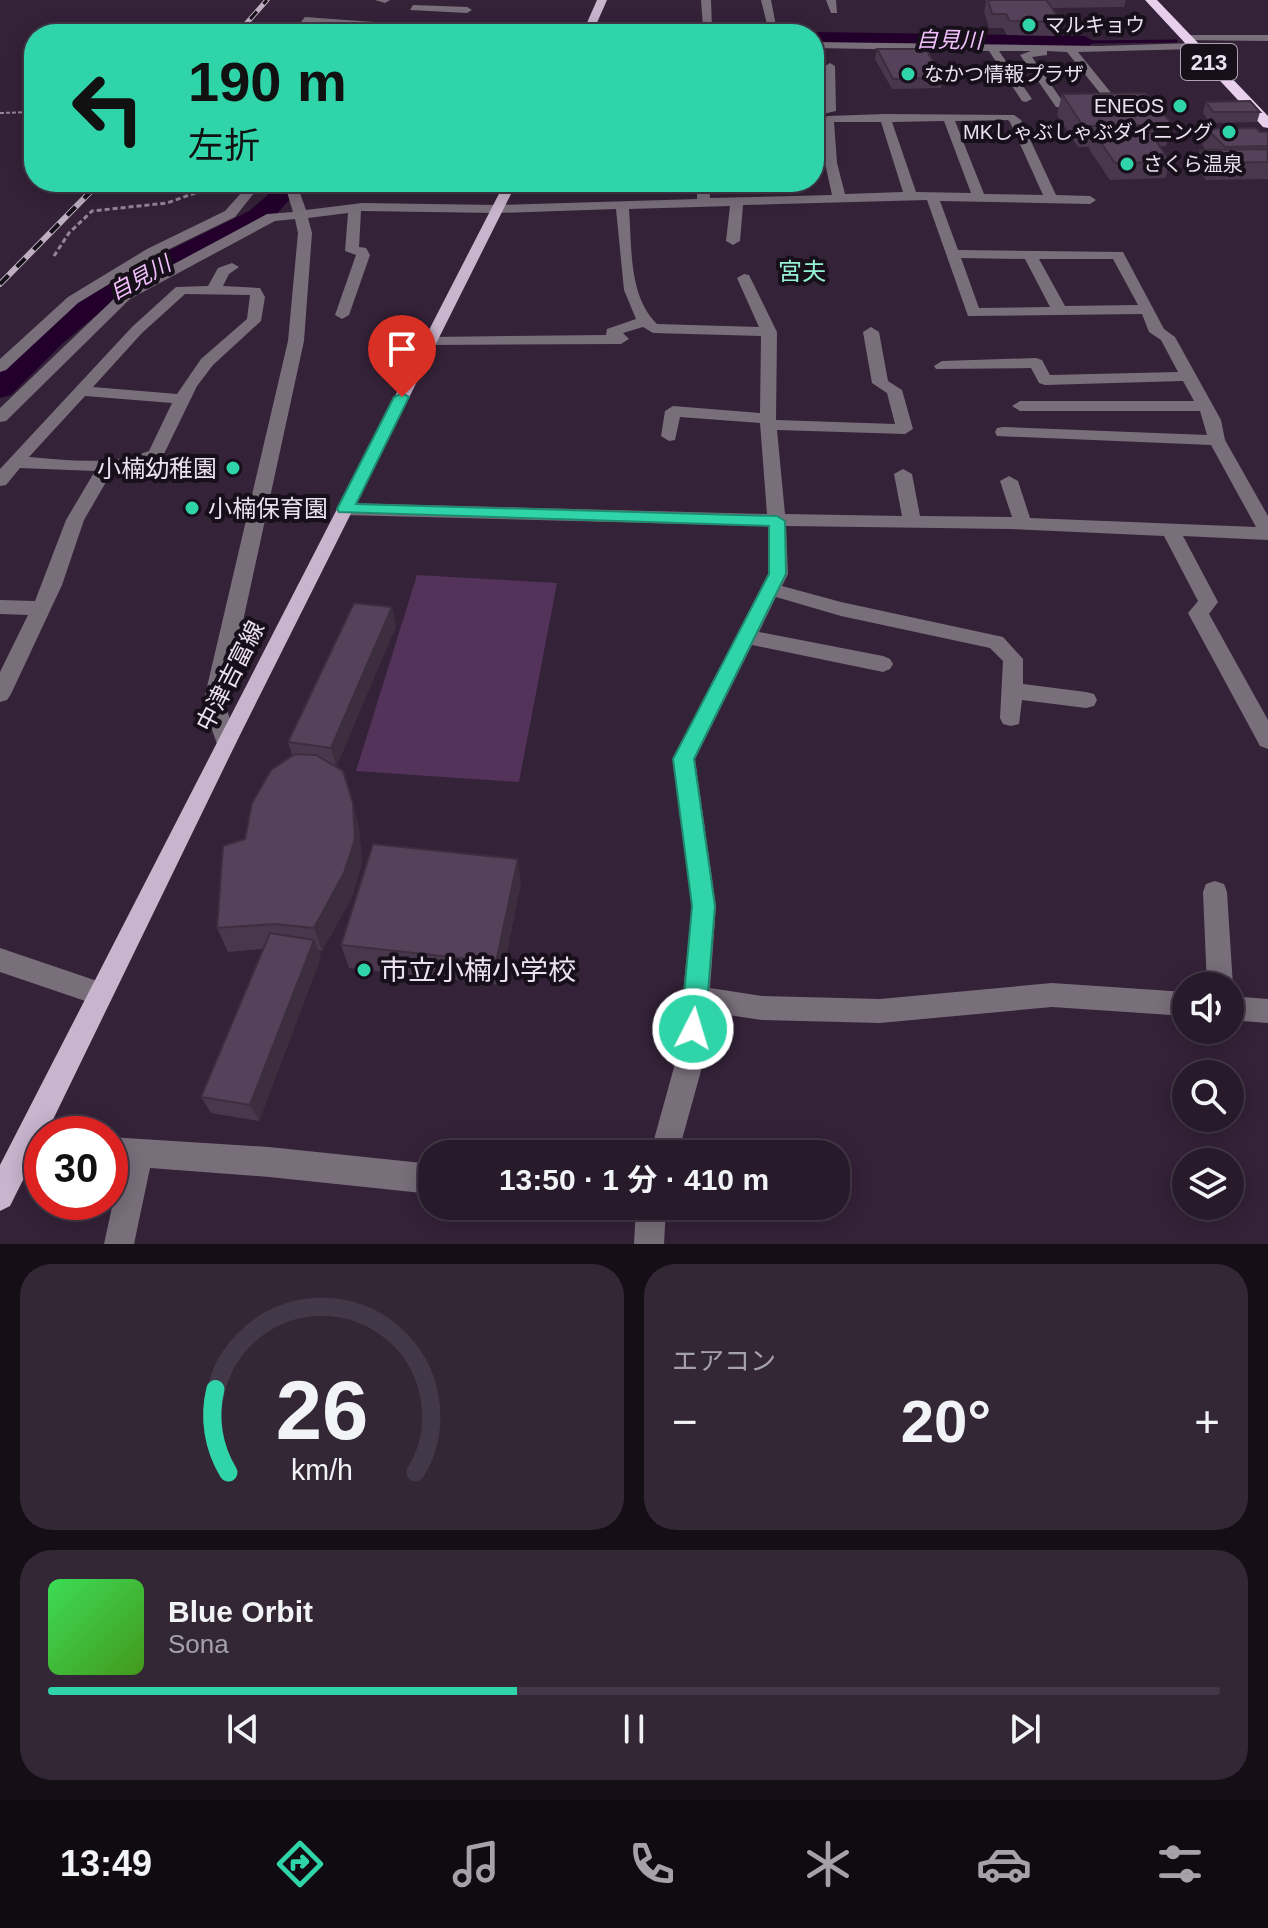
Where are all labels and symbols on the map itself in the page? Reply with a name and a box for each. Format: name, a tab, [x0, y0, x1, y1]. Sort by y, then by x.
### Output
place label: マルキョウ	[1045, 14, 1145, 36]
marker: マルキョウ	[1020, 16, 1038, 34]
water label: 自見川	[916, 27, 984, 53]
road number: 213	[1181, 44, 1237, 80]
place label: なかつ情報プラザ	[924, 63, 1084, 85]
marker: なかつ情報プラザ	[899, 65, 917, 83]
place label: ENEOS	[1094, 95, 1164, 117]
marker: ENEOS	[1171, 97, 1189, 115]
place label: MKしゃぶしゃぶダイニング	[963, 121, 1213, 143]
marker: MKしゃぶしゃぶダイニング	[1220, 123, 1238, 141]
place label: さくら温泉	[1143, 153, 1243, 175]
marker: さくら温泉	[1118, 155, 1136, 173]
water label: 自見川	[105, 250, 177, 305]
district label: 宮夫	[778, 258, 826, 285]
pin	[368, 315, 436, 397]
place label: 小楠幼稚園	[97, 455, 217, 482]
marker: 小楠幼稚園	[224, 459, 242, 477]
place label: 小楠保育園	[208, 495, 328, 522]
marker: 小楠保育園	[183, 499, 201, 517]
street label: 中津吉富線	[191, 616, 269, 736]
place label: 市立小楠小学校	[380, 955, 576, 986]
marker: 市立小楠小学校	[355, 961, 373, 979]
position arrow	[651, 987, 735, 1071]
speed limit sign: 30	[24, 1116, 128, 1220]

